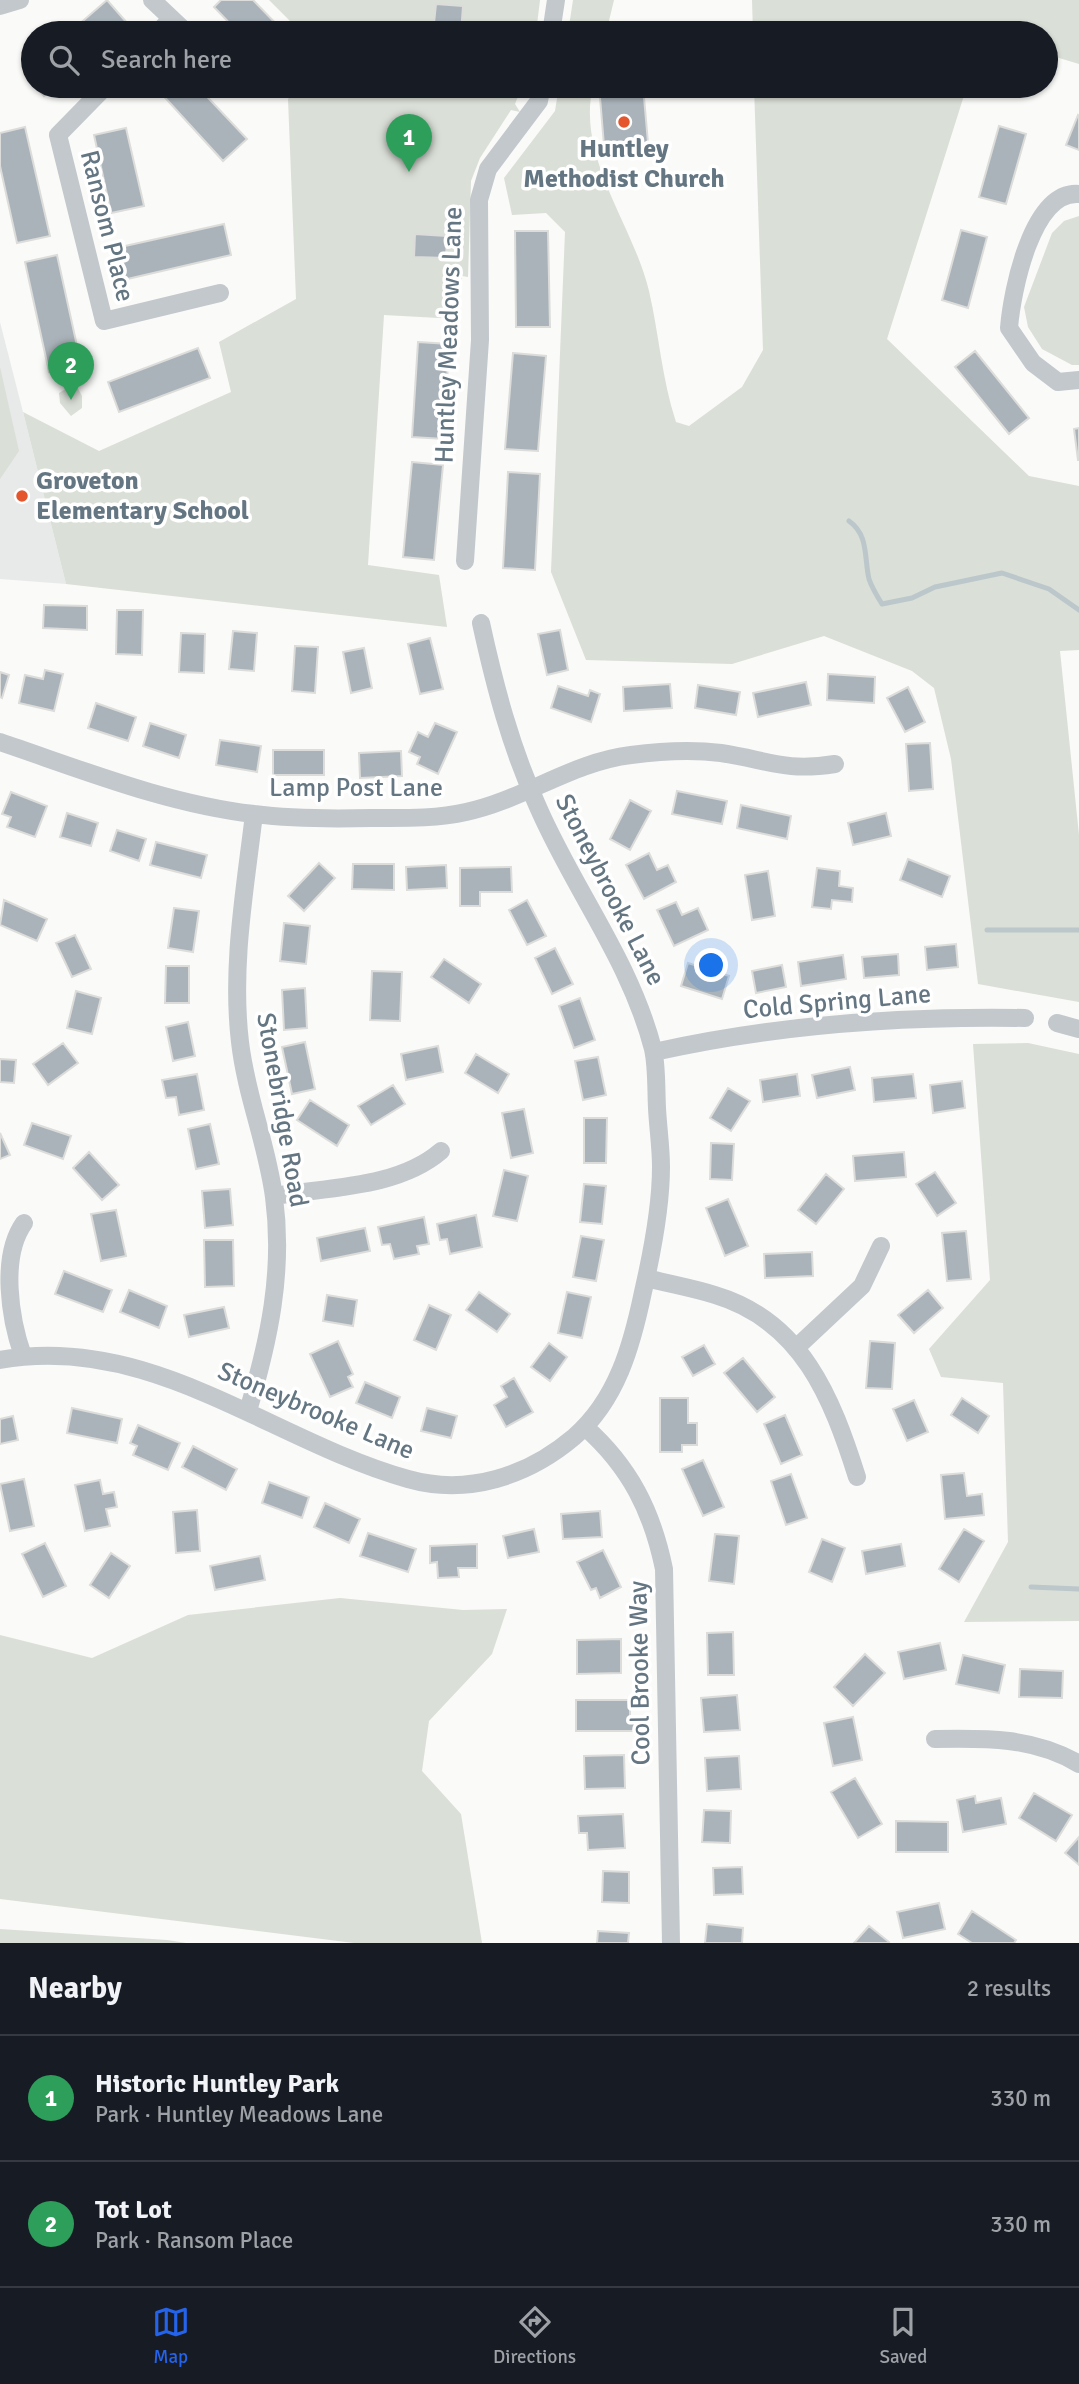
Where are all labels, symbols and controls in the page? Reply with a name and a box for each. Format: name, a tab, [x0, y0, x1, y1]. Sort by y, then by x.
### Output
search box	[21, 21, 1058, 98]
icon: search	[45, 41, 83, 79]
text: Search here	[101, 44, 232, 76]
pin: 1	[386, 114, 432, 172]
marker: Huntley Methodist Church	[616, 114, 632, 130]
place label: Huntley Methodist Church	[523, 133, 725, 195]
street label: Ransom Place	[73, 147, 141, 305]
street label: Huntley Meadows Lane	[429, 206, 469, 464]
pin: 2	[48, 342, 94, 400]
place label: Groveton Elementary School	[36, 465, 249, 527]
marker: Groveton Elementary School	[14, 488, 30, 504]
street label: Lamp Post Lane	[269, 772, 443, 804]
street label: Stoneybrooke Lane	[548, 789, 672, 991]
your location	[694, 948, 728, 982]
street label: Cold Spring Lane	[742, 978, 932, 1026]
street label: Stonebridge Road	[249, 1010, 315, 1210]
street label: Stoneybrooke Lane	[213, 1355, 419, 1467]
street label: Cool Brooke Way	[622, 1580, 658, 1766]
text: Nearby	[28, 1970, 122, 2007]
text: 2 results	[967, 1974, 1051, 2003]
text: Historic Huntley Park	[95, 2068, 339, 2100]
text: 1	[45, 2084, 57, 2113]
text: 330 m	[990, 2084, 1051, 2113]
text: Park · Huntley Meadows Lane	[95, 2100, 383, 2129]
text: Tot Lot	[95, 2194, 172, 2226]
text: 2	[45, 2210, 57, 2239]
text: 330 m	[990, 2210, 1051, 2239]
text: Park · Ransom Place	[95, 2226, 293, 2255]
tab: Map	[152, 2303, 190, 2369]
tab: Directions	[493, 2303, 576, 2369]
tab: Saved	[879, 2303, 927, 2369]

